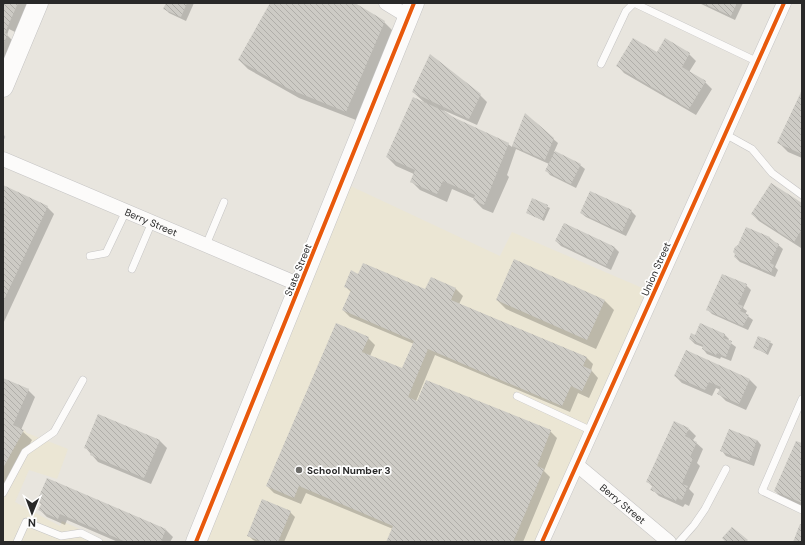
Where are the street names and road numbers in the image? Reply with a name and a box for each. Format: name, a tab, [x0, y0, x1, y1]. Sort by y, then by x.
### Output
street label: Berry Street	[123, 205, 179, 239]
street label: Union Street	[638, 240, 674, 298]
street label: State Street	[282, 242, 314, 298]
street label: Berry Street	[597, 481, 649, 526]

